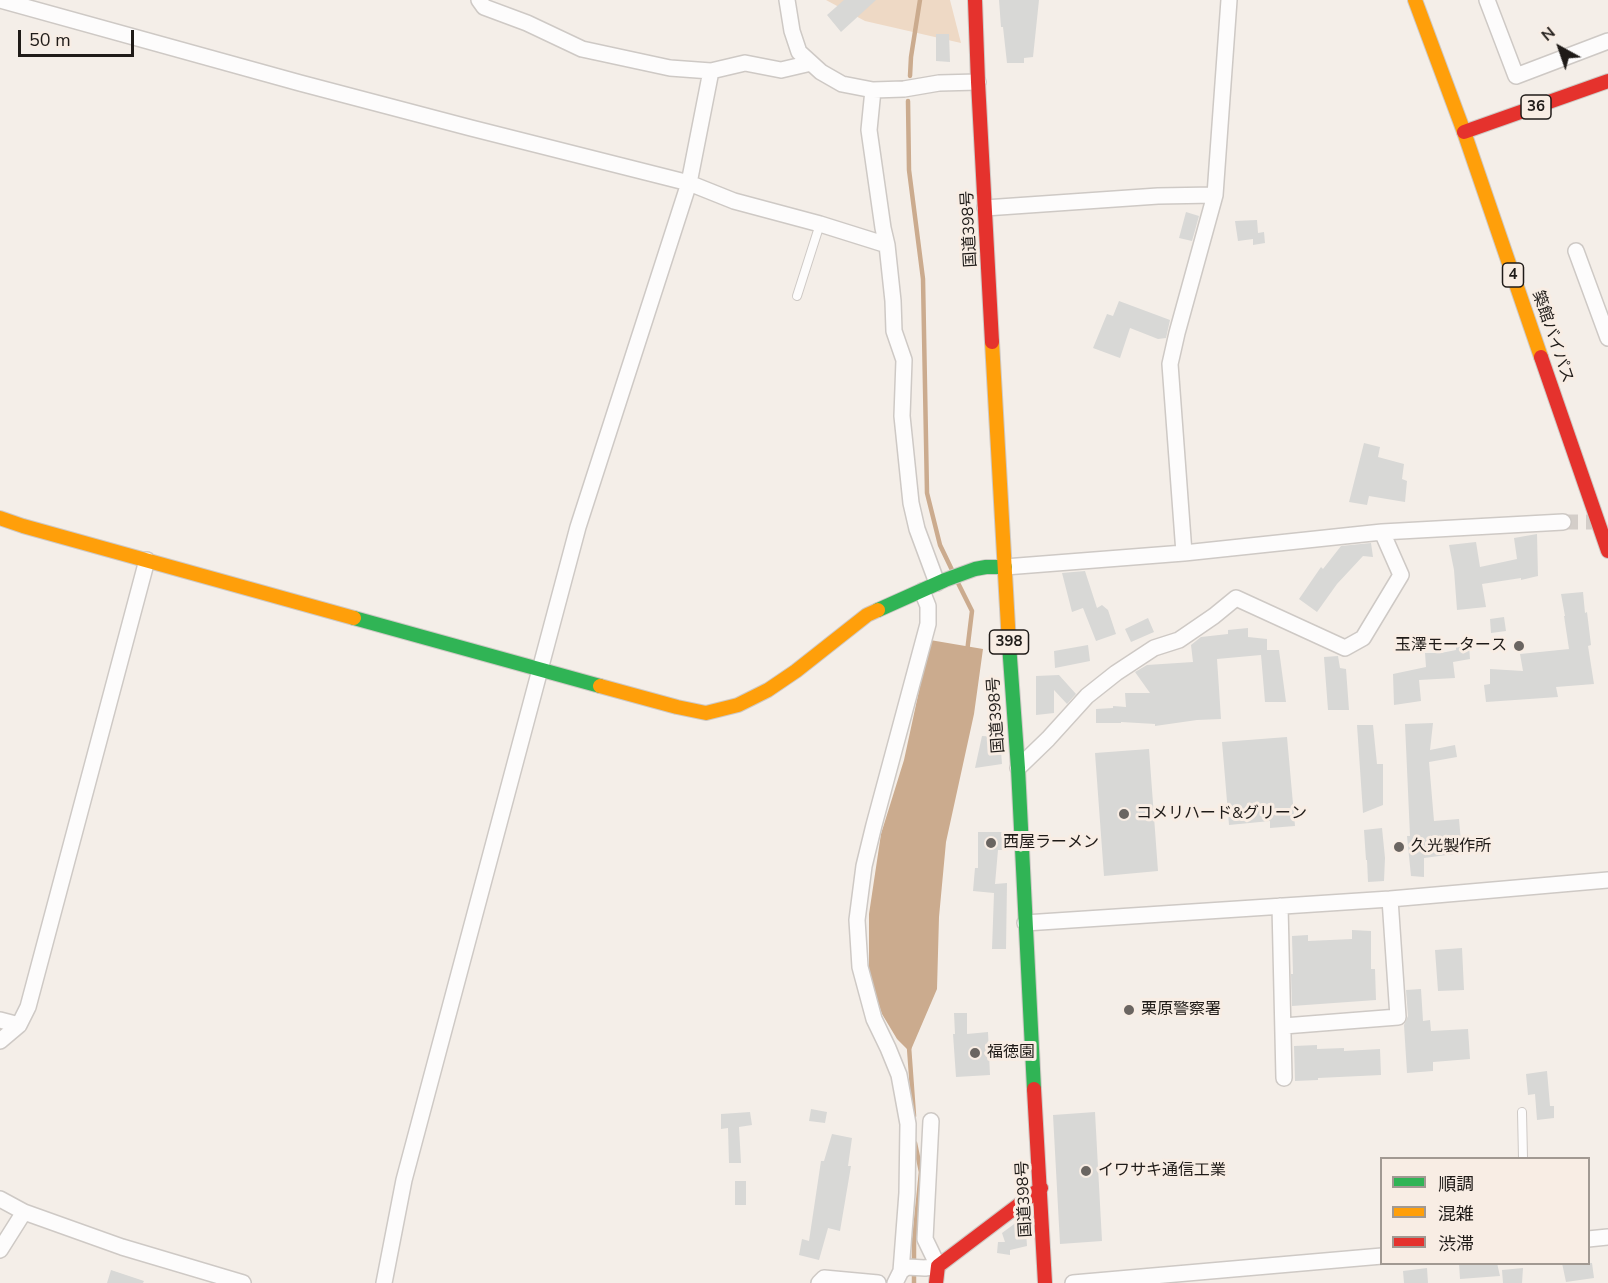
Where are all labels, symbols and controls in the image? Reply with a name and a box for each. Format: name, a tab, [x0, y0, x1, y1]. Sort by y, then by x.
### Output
scale bar	[21, 18, 136, 56]
north arrow	[1530, 18, 1590, 78]
text: N	[1537, 22, 1560, 46]
text: 50 m	[29, 28, 71, 52]
road number: 36	[1521, 95, 1551, 119]
street label: 国道398号	[958, 190, 982, 268]
road number: 4	[1502, 263, 1524, 287]
street label: 築館バイパス	[1527, 288, 1577, 386]
road number: 398	[990, 630, 1028, 654]
place label: 玉澤モータース	[1395, 636, 1507, 656]
marker: 玉澤モータース	[1512, 639, 1526, 653]
street label: 国道398号	[985, 676, 1009, 754]
place label: コメリハード&グリーン	[1136, 804, 1307, 824]
marker: コメリハード&グリーン	[1117, 807, 1131, 821]
place label: 西屋ラーメン	[1003, 833, 1099, 853]
marker: 西屋ラーメン	[984, 836, 998, 850]
place label: 久光製作所	[1411, 837, 1491, 857]
marker: 久光製作所	[1392, 840, 1406, 854]
place label: 栗原警察署	[1141, 1000, 1221, 1020]
marker: 栗原警察署	[1122, 1003, 1136, 1017]
place label: 福徳園	[987, 1043, 1035, 1063]
marker: 福徳園	[968, 1046, 982, 1060]
legend	[1380, 1157, 1590, 1265]
street label: 国道398号	[1013, 1160, 1037, 1238]
place label: イワサキ通信工業	[1098, 1161, 1226, 1181]
marker: イワサキ通信工業	[1079, 1164, 1093, 1178]
text: 順調	[1438, 1172, 1474, 1196]
text: 混雑	[1438, 1202, 1474, 1226]
text: 渋滞	[1438, 1232, 1474, 1256]

